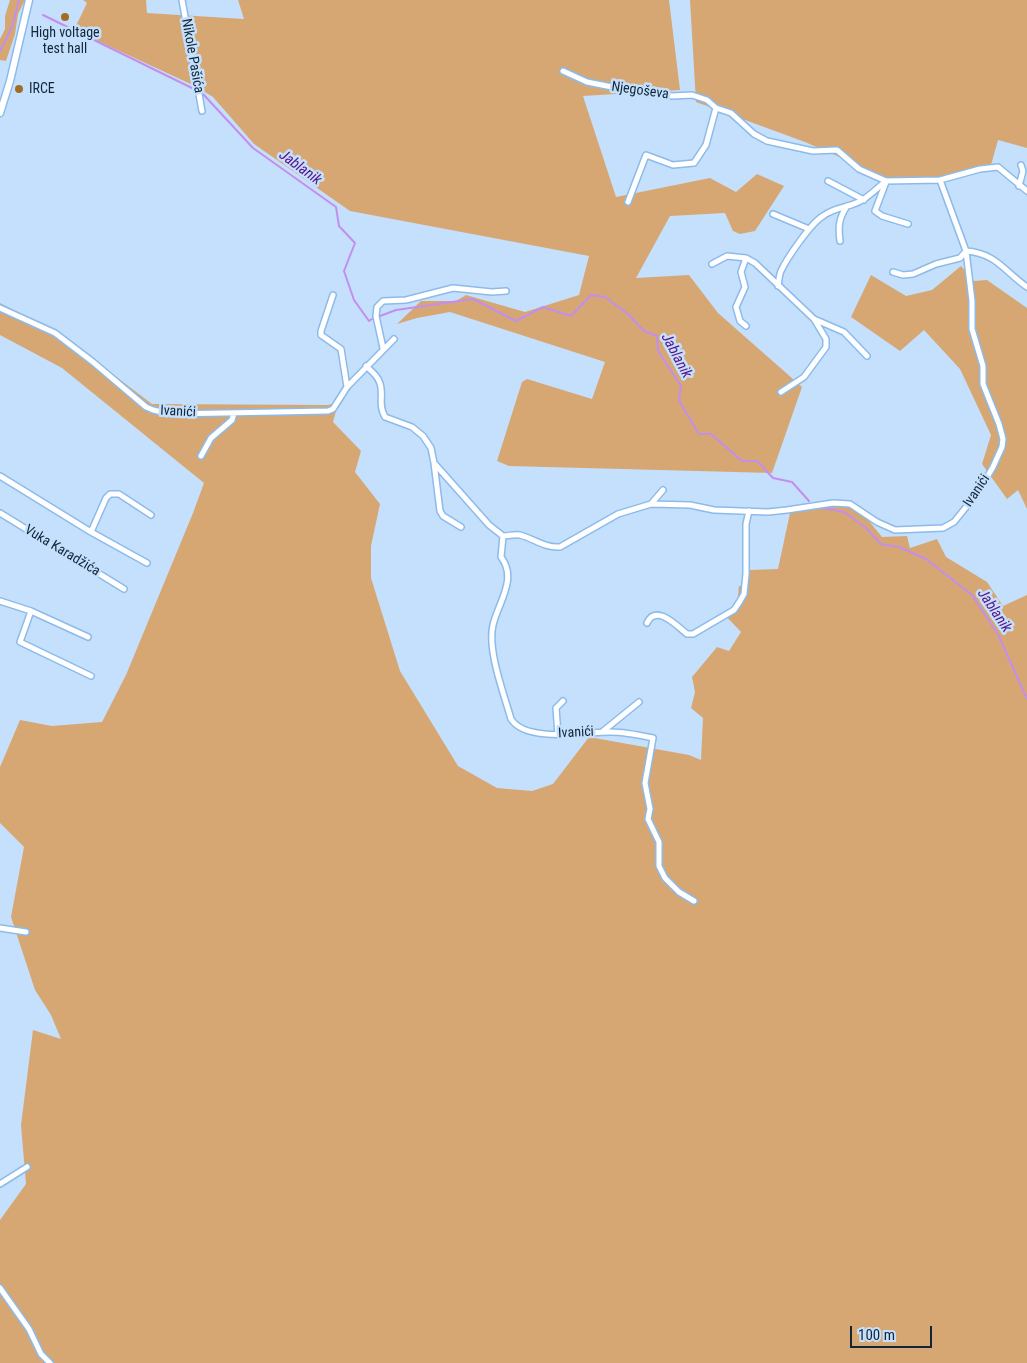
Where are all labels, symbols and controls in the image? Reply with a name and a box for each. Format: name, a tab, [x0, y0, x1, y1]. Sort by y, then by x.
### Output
marker: High voltage test hall	[59, 11, 71, 23]
street label: Nikole Pašića	[177, 17, 207, 95]
place label: High voltage test hall	[30, 25, 100, 58]
street label: Njegoševa	[610, 79, 670, 103]
place label: IRCE	[29, 81, 55, 97]
marker: IRCE	[13, 83, 25, 95]
water label: Jablanik	[275, 146, 325, 190]
water label: Jablanik	[657, 330, 695, 382]
street label: Ivanići	[160, 403, 196, 421]
street label: Ivanići	[960, 471, 994, 511]
street label: Vuka Karadžića	[21, 522, 103, 580]
water label: Jablanik	[973, 586, 1015, 636]
street label: Ivanići	[558, 724, 594, 742]
scale bar	[852, 1316, 934, 1348]
text: 100 m	[858, 1326, 895, 1344]

